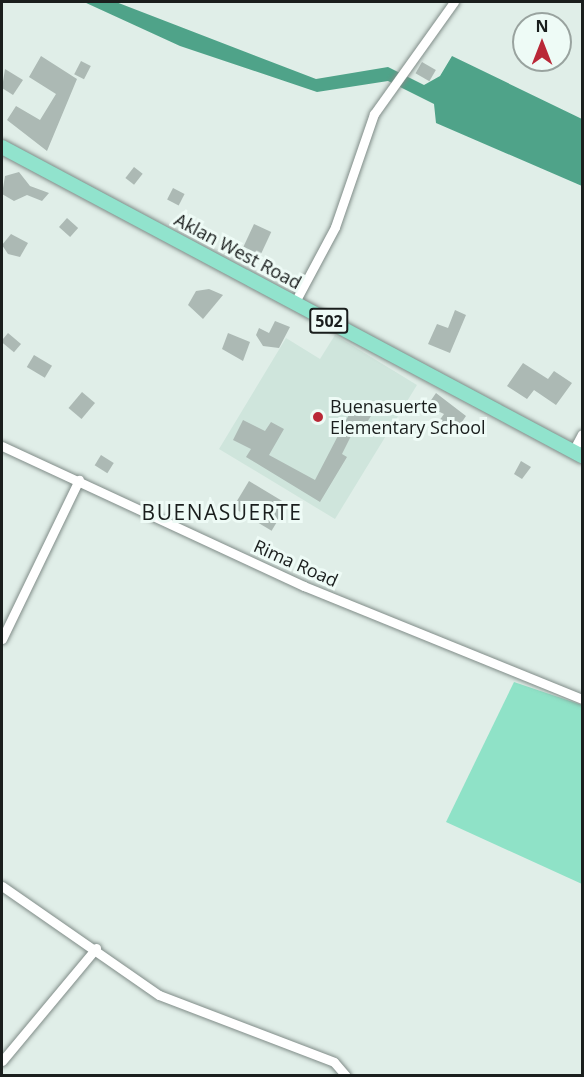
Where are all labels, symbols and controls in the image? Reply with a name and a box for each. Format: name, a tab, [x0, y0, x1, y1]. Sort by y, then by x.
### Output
north arrow	[512, 12, 572, 72]
text: N	[535, 15, 549, 37]
street label: Aklan West Road	[171, 208, 305, 294]
road number: 502	[308, 308, 350, 334]
place label: Buenasuerte Elementary School	[330, 396, 486, 438]
marker: Buenasuerte Elementary School	[311, 410, 325, 424]
district label: BUENASUERTE	[142, 499, 302, 525]
street label: Rima Road	[251, 535, 341, 591]

